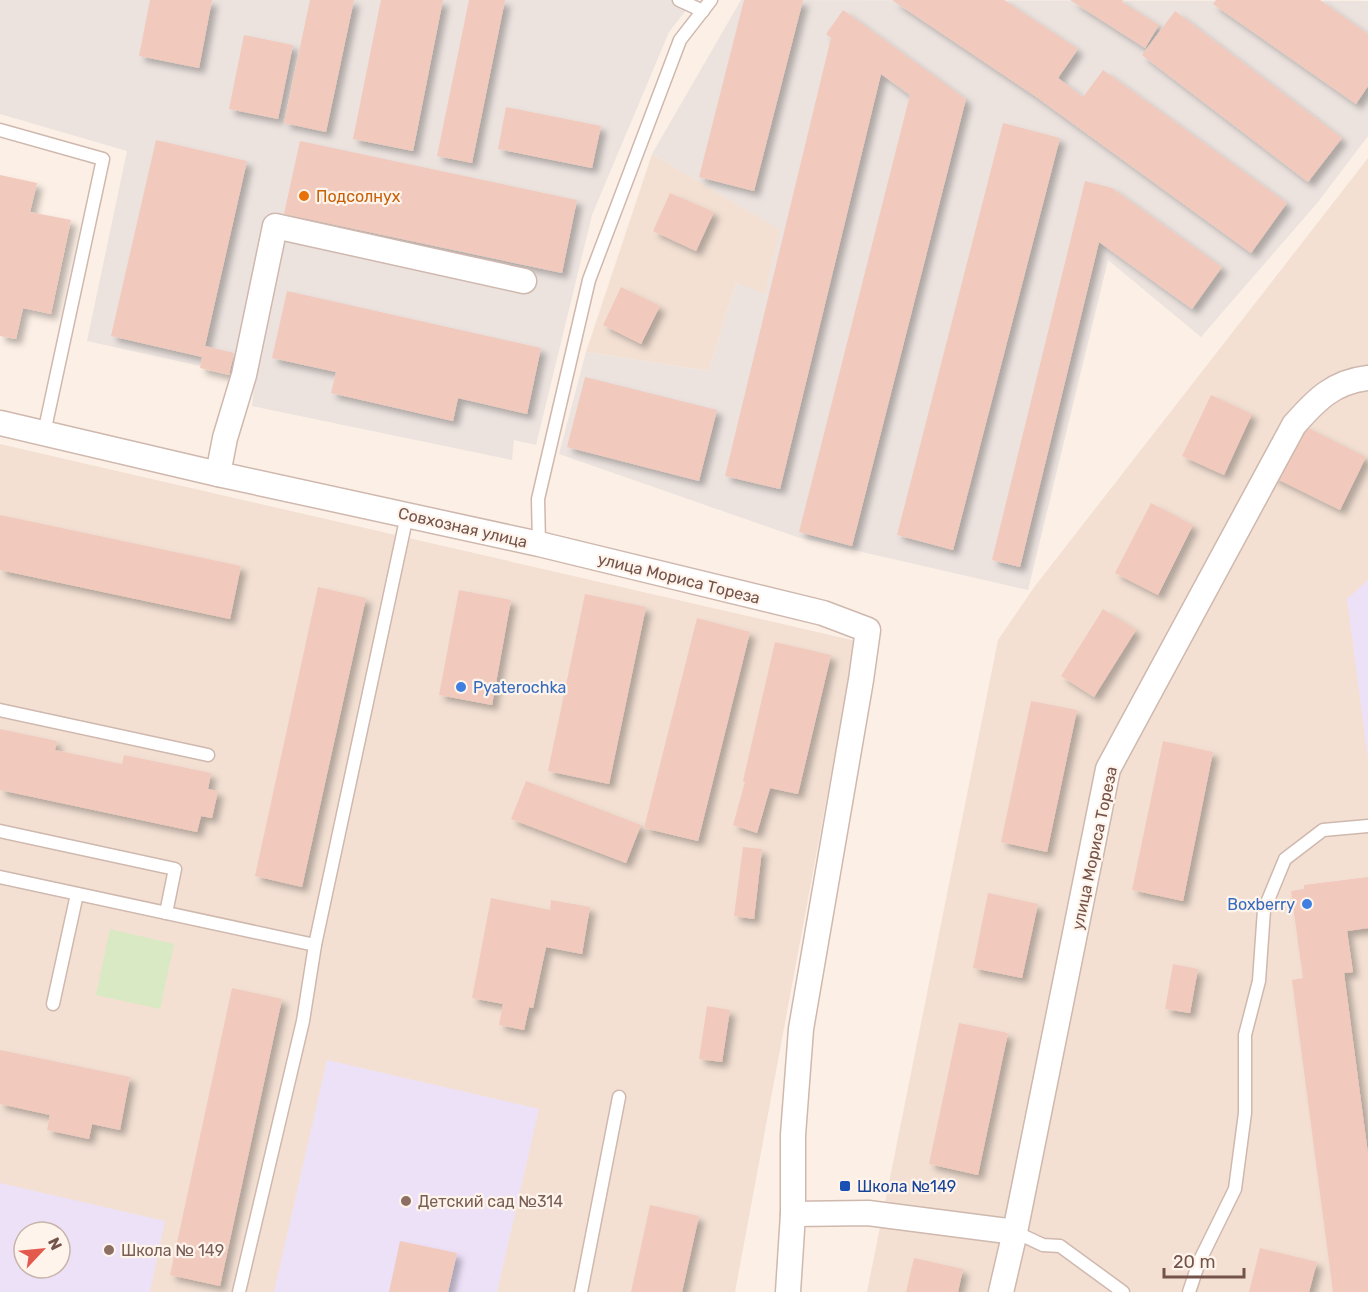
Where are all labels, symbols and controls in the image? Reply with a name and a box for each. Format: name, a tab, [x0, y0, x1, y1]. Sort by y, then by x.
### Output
place label: Подсолнух	[316, 187, 401, 206]
marker: Подсолнух	[297, 189, 311, 203]
street label: Совхозная улица	[396, 503, 529, 552]
street label: улица Мориса Тореза	[596, 549, 762, 608]
place label: Pyaterochka	[473, 678, 566, 697]
marker: Pyaterochka	[454, 680, 468, 694]
street label: улица Мориса Тореза	[1068, 765, 1121, 932]
place label: Boxberry	[1227, 895, 1295, 914]
marker: Boxberry	[1300, 897, 1314, 911]
place label: Школа №149	[857, 1177, 956, 1196]
marker: Школа №149	[838, 1179, 852, 1193]
place label: Детский сад №314	[418, 1192, 563, 1211]
marker: Детский сад №314	[399, 1194, 413, 1208]
north arrow	[12, 1220, 72, 1280]
text: N	[44, 1234, 66, 1253]
place label: Школа № 149	[121, 1241, 224, 1260]
scale bar	[1164, 1241, 1244, 1279]
marker: Школа № 149	[102, 1243, 116, 1257]
text: 20 m	[1173, 1251, 1215, 1273]

